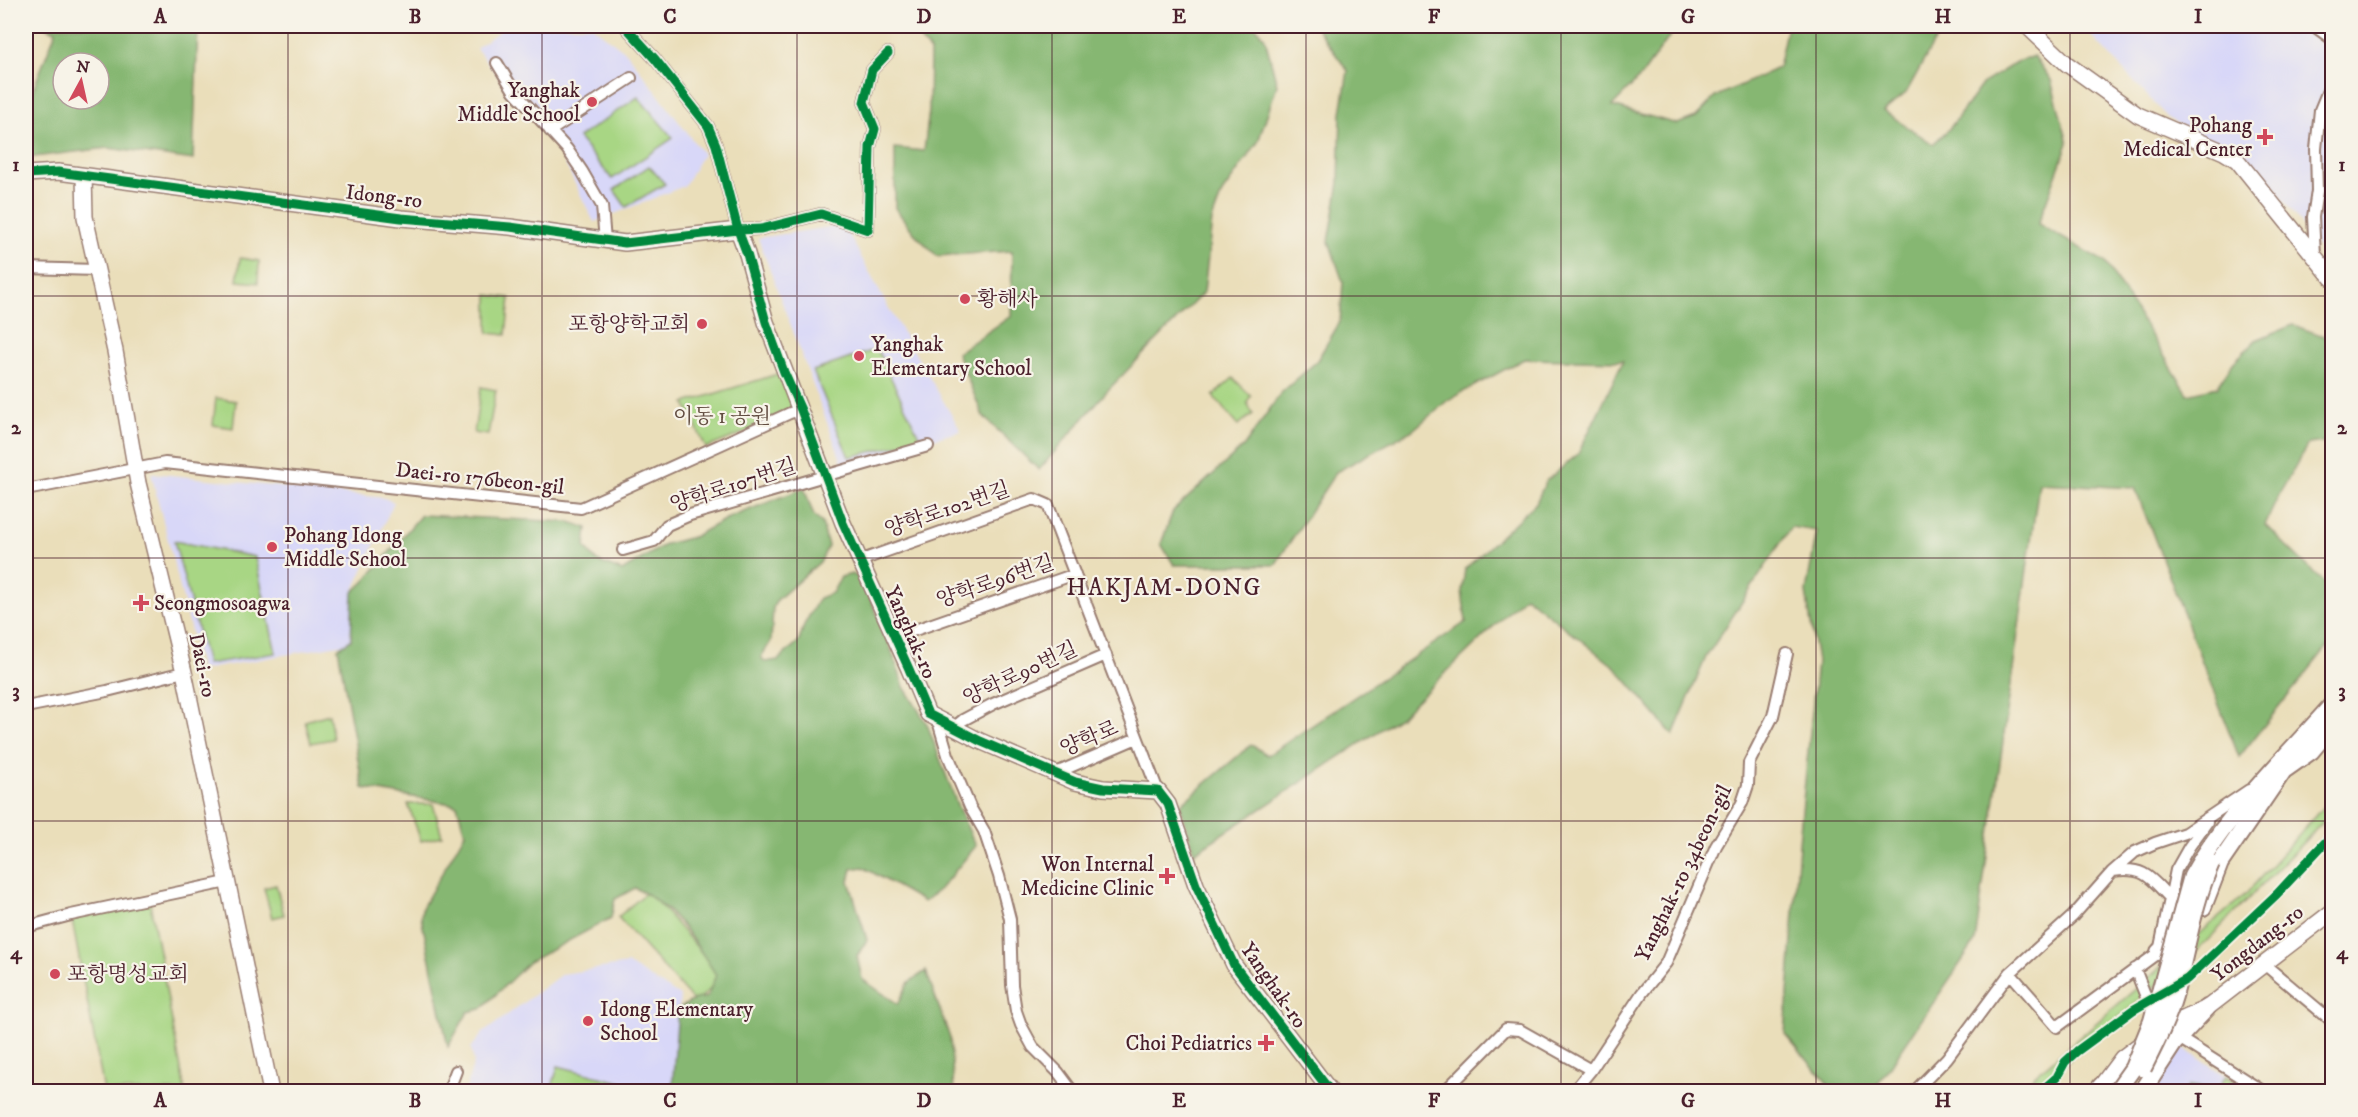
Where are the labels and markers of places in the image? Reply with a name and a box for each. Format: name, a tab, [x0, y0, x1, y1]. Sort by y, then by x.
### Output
place label: Yanghak Middle School	[457, 78, 581, 128]
marker: Yanghak Middle School	[585, 95, 599, 109]
place label: Pohang Medical Center	[2123, 113, 2253, 163]
marker: Pohang Medical Center	[2256, 128, 2274, 146]
place label: 황해사	[977, 287, 1039, 313]
marker: 황해사	[958, 292, 972, 306]
place label: 포항양학교회	[568, 312, 690, 338]
marker: 포항양학교회	[695, 317, 709, 331]
place label: Yanghak Elementary School	[871, 332, 1032, 382]
marker: Yanghak Elementary School	[852, 349, 866, 363]
place label: Pohang Idong Middle School	[284, 523, 407, 573]
marker: Pohang Idong Middle School	[265, 540, 279, 554]
place label: Seongmosoagwa	[154, 591, 290, 617]
marker: Seongmosoagwa	[132, 594, 150, 612]
place label: Won Internal Medicine Clinic	[1021, 852, 1155, 902]
marker: Won Internal Medicine Clinic	[1158, 867, 1176, 885]
place label: 포항명성교회	[67, 962, 189, 988]
marker: 포항명성교회	[48, 967, 62, 981]
place label: Idong Elementary School	[600, 997, 754, 1047]
marker: Idong Elementary School	[581, 1014, 595, 1028]
place label: Choi Pediatrics	[1126, 1031, 1252, 1057]
marker: Choi Pediatrics	[1257, 1034, 1275, 1052]

